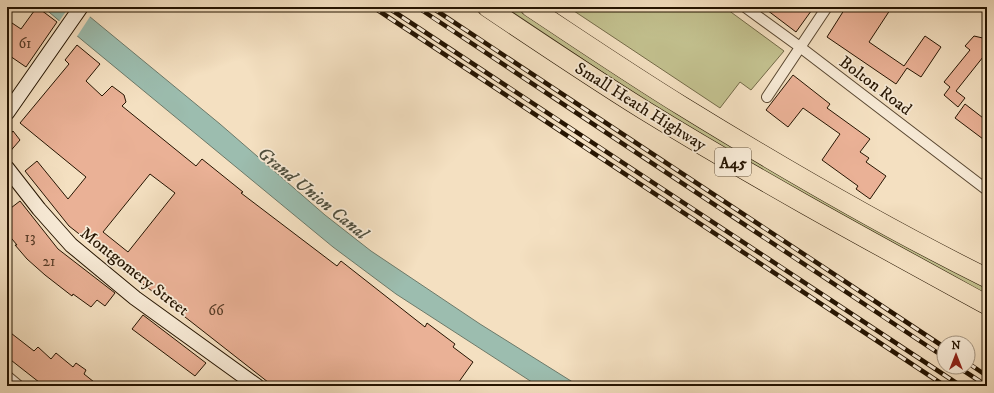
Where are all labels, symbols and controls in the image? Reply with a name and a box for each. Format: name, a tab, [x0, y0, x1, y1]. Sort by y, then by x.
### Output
house number: 61	[18, 34, 32, 53]
street label: Bolton Road	[835, 51, 917, 121]
street label: Small Heath Highway	[571, 58, 711, 157]
water label: Grand Union Canal	[253, 143, 374, 246]
road number: A45	[715, 148, 751, 176]
street label: Montgomery Street	[75, 222, 194, 322]
house number: 13	[24, 228, 36, 247]
house number: 21	[43, 252, 55, 271]
house number: 66	[208, 301, 225, 320]
north arrow	[936, 335, 976, 375]
text: N	[951, 339, 961, 353]

